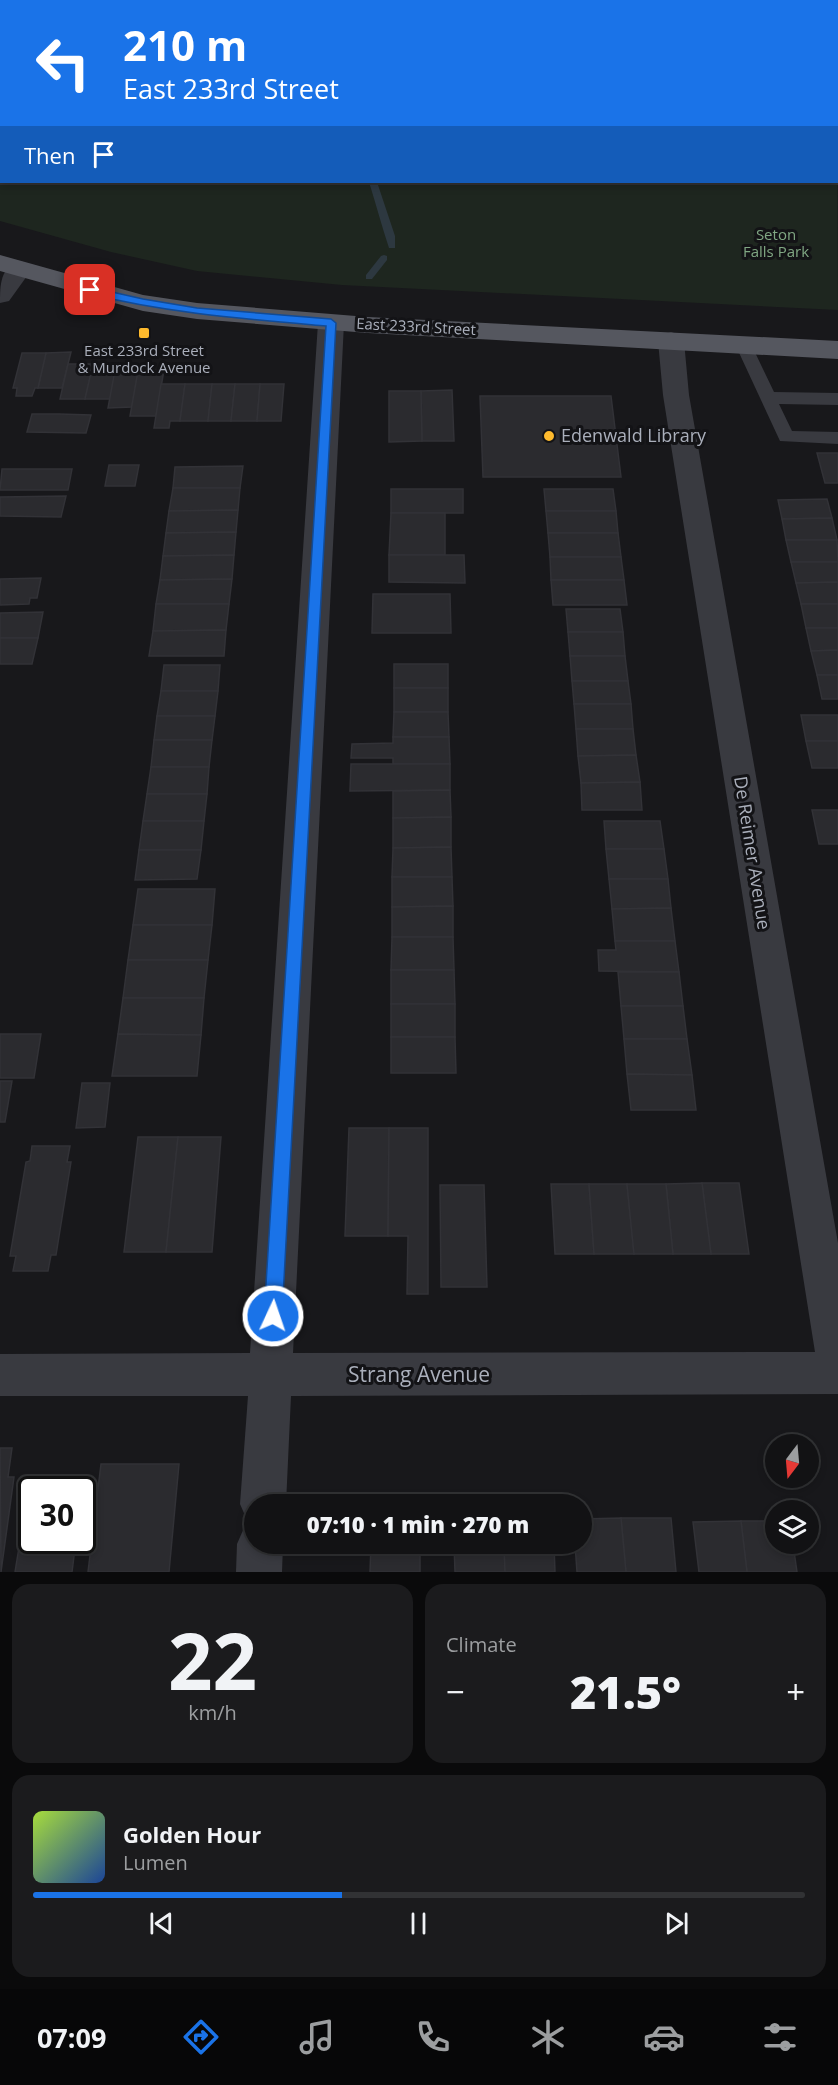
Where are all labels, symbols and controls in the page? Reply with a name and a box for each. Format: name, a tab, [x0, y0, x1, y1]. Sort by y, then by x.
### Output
text: 210 m	[123, 16, 247, 73]
icon: left	[24, 24, 102, 102]
text: East 233rd Street	[123, 70, 339, 107]
icon: arrive	[87, 138, 120, 171]
text: Then	[24, 140, 75, 170]
park label: Seton Falls Park	[743, 224, 809, 261]
pin	[64, 264, 115, 315]
icon: arrive	[73, 273, 106, 306]
street label: East 233rd Street	[356, 313, 476, 339]
marker: East 233rd Street & Murdock Avenue	[137, 326, 151, 340]
place label: East 233rd Street & Murdock Avenue	[77, 340, 211, 377]
place label: Edenwald Library	[561, 423, 707, 447]
marker: Edenwald Library	[542, 429, 556, 443]
street label: De Reimer Avenue	[729, 774, 777, 931]
position arrow	[241, 1284, 305, 1348]
street label: Strang Avenue	[348, 1360, 490, 1388]
north arrow	[765, 1434, 819, 1488]
map controls	[765, 1434, 819, 1554]
speed limit sign: 30	[18, 1476, 96, 1554]
button: layers	[765, 1500, 819, 1554]
text: 07:10 · 1 min · 270 m	[307, 1509, 529, 1539]
text: 22	[168, 1607, 257, 1713]
text: Climate	[446, 1631, 517, 1658]
text: 21.5°	[570, 1661, 681, 1722]
text: −	[446, 1669, 465, 1714]
text: +	[786, 1669, 805, 1714]
text: km/h	[188, 1699, 237, 1726]
text: Golden Hour	[123, 1819, 261, 1849]
text: Lumen	[123, 1849, 188, 1876]
icon: previous	[145, 1907, 178, 1940]
icon: pause	[402, 1907, 435, 1940]
icon: next	[660, 1907, 693, 1940]
icon: directions	[180, 2016, 222, 2058]
icon: music	[296, 2016, 338, 2058]
icon: phone	[412, 2016, 454, 2058]
icon: climate	[527, 2016, 569, 2058]
icon: car	[643, 2016, 685, 2058]
icon: filters	[759, 2016, 801, 2058]
text: 07:09	[37, 2019, 106, 2056]

